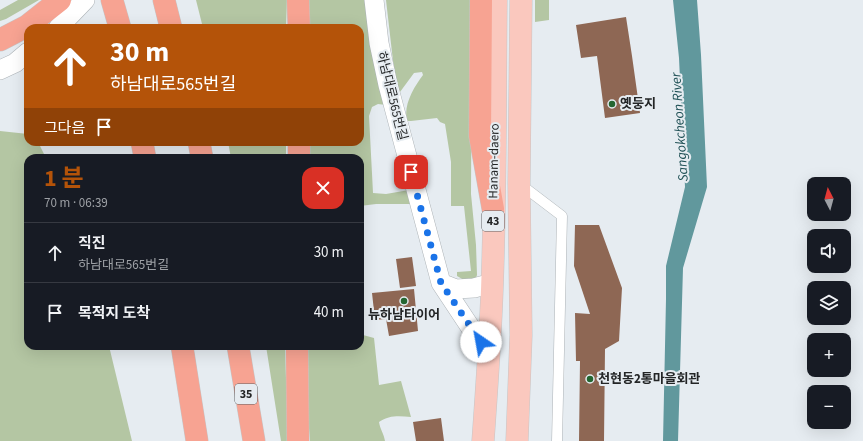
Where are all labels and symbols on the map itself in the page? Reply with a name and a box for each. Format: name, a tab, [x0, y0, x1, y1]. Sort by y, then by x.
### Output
street label: 하남대로565번길	[372, 50, 412, 142]
water label: Sangokcheon River	[666, 71, 694, 182]
place label: 옛둥지	[620, 95, 656, 113]
marker: 옛둥지	[607, 99, 617, 109]
street label: Hanam-daero	[484, 123, 504, 199]
pin	[394, 155, 428, 189]
north arrow	[807, 177, 851, 221]
road number: 43	[482, 211, 504, 231]
marker: 뉴하남타이어	[399, 296, 409, 306]
place label: 뉴하남타이어	[368, 306, 440, 324]
position arrow	[460, 321, 502, 363]
place label: 천현동2통마을회관	[598, 370, 701, 388]
marker: 천현동2통마을회관	[585, 374, 595, 384]
road number: 35	[235, 384, 257, 404]

